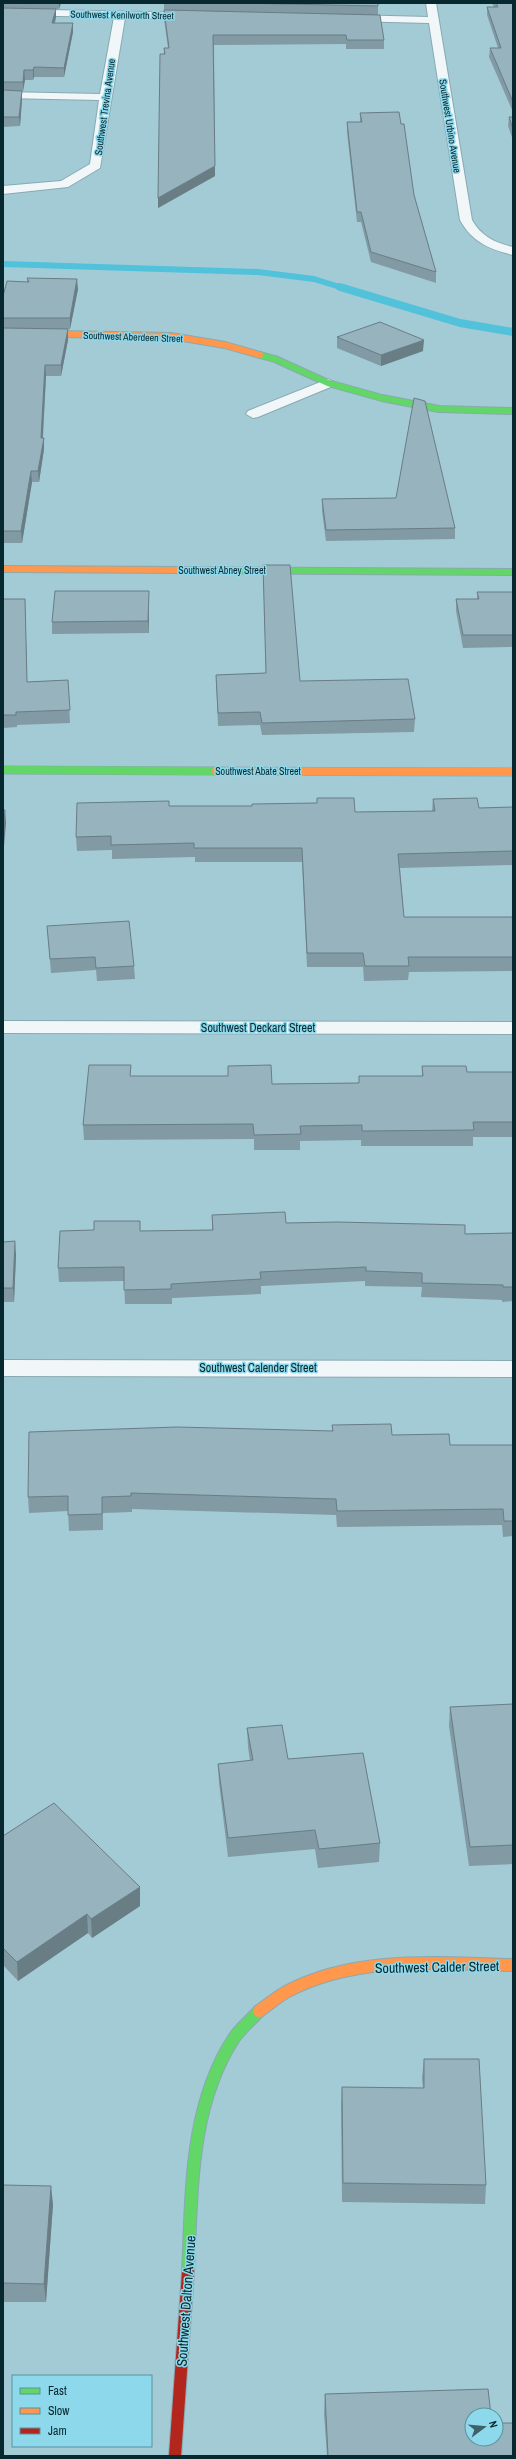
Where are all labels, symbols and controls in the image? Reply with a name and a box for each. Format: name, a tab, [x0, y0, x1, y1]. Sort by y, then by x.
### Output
street label: Southwest Kenilworth Street	[70, 8, 175, 22]
street label: Southwest Trevina Avenue	[92, 57, 118, 156]
street label: Southwest Urbino Avenue	[436, 78, 464, 174]
street label: Southwest Aberdeen Street	[83, 329, 184, 345]
street label: Southwest Abney Street	[178, 564, 266, 577]
street label: Southwest Abate Street	[215, 765, 302, 778]
street label: Southwest Deckard Street	[201, 1020, 315, 1036]
street label: Southwest Calender Street	[199, 1360, 317, 1376]
street label: Southwest Calder Street	[375, 1957, 499, 1977]
street label: Southwest Dalton Avenue	[172, 2235, 200, 2367]
legend	[12, 2375, 152, 2447]
text: Fast	[48, 2383, 67, 2399]
text: Slow	[48, 2403, 70, 2419]
north arrow	[464, 2407, 504, 2447]
text: N	[486, 2419, 501, 2429]
text: Jam	[48, 2423, 67, 2439]

